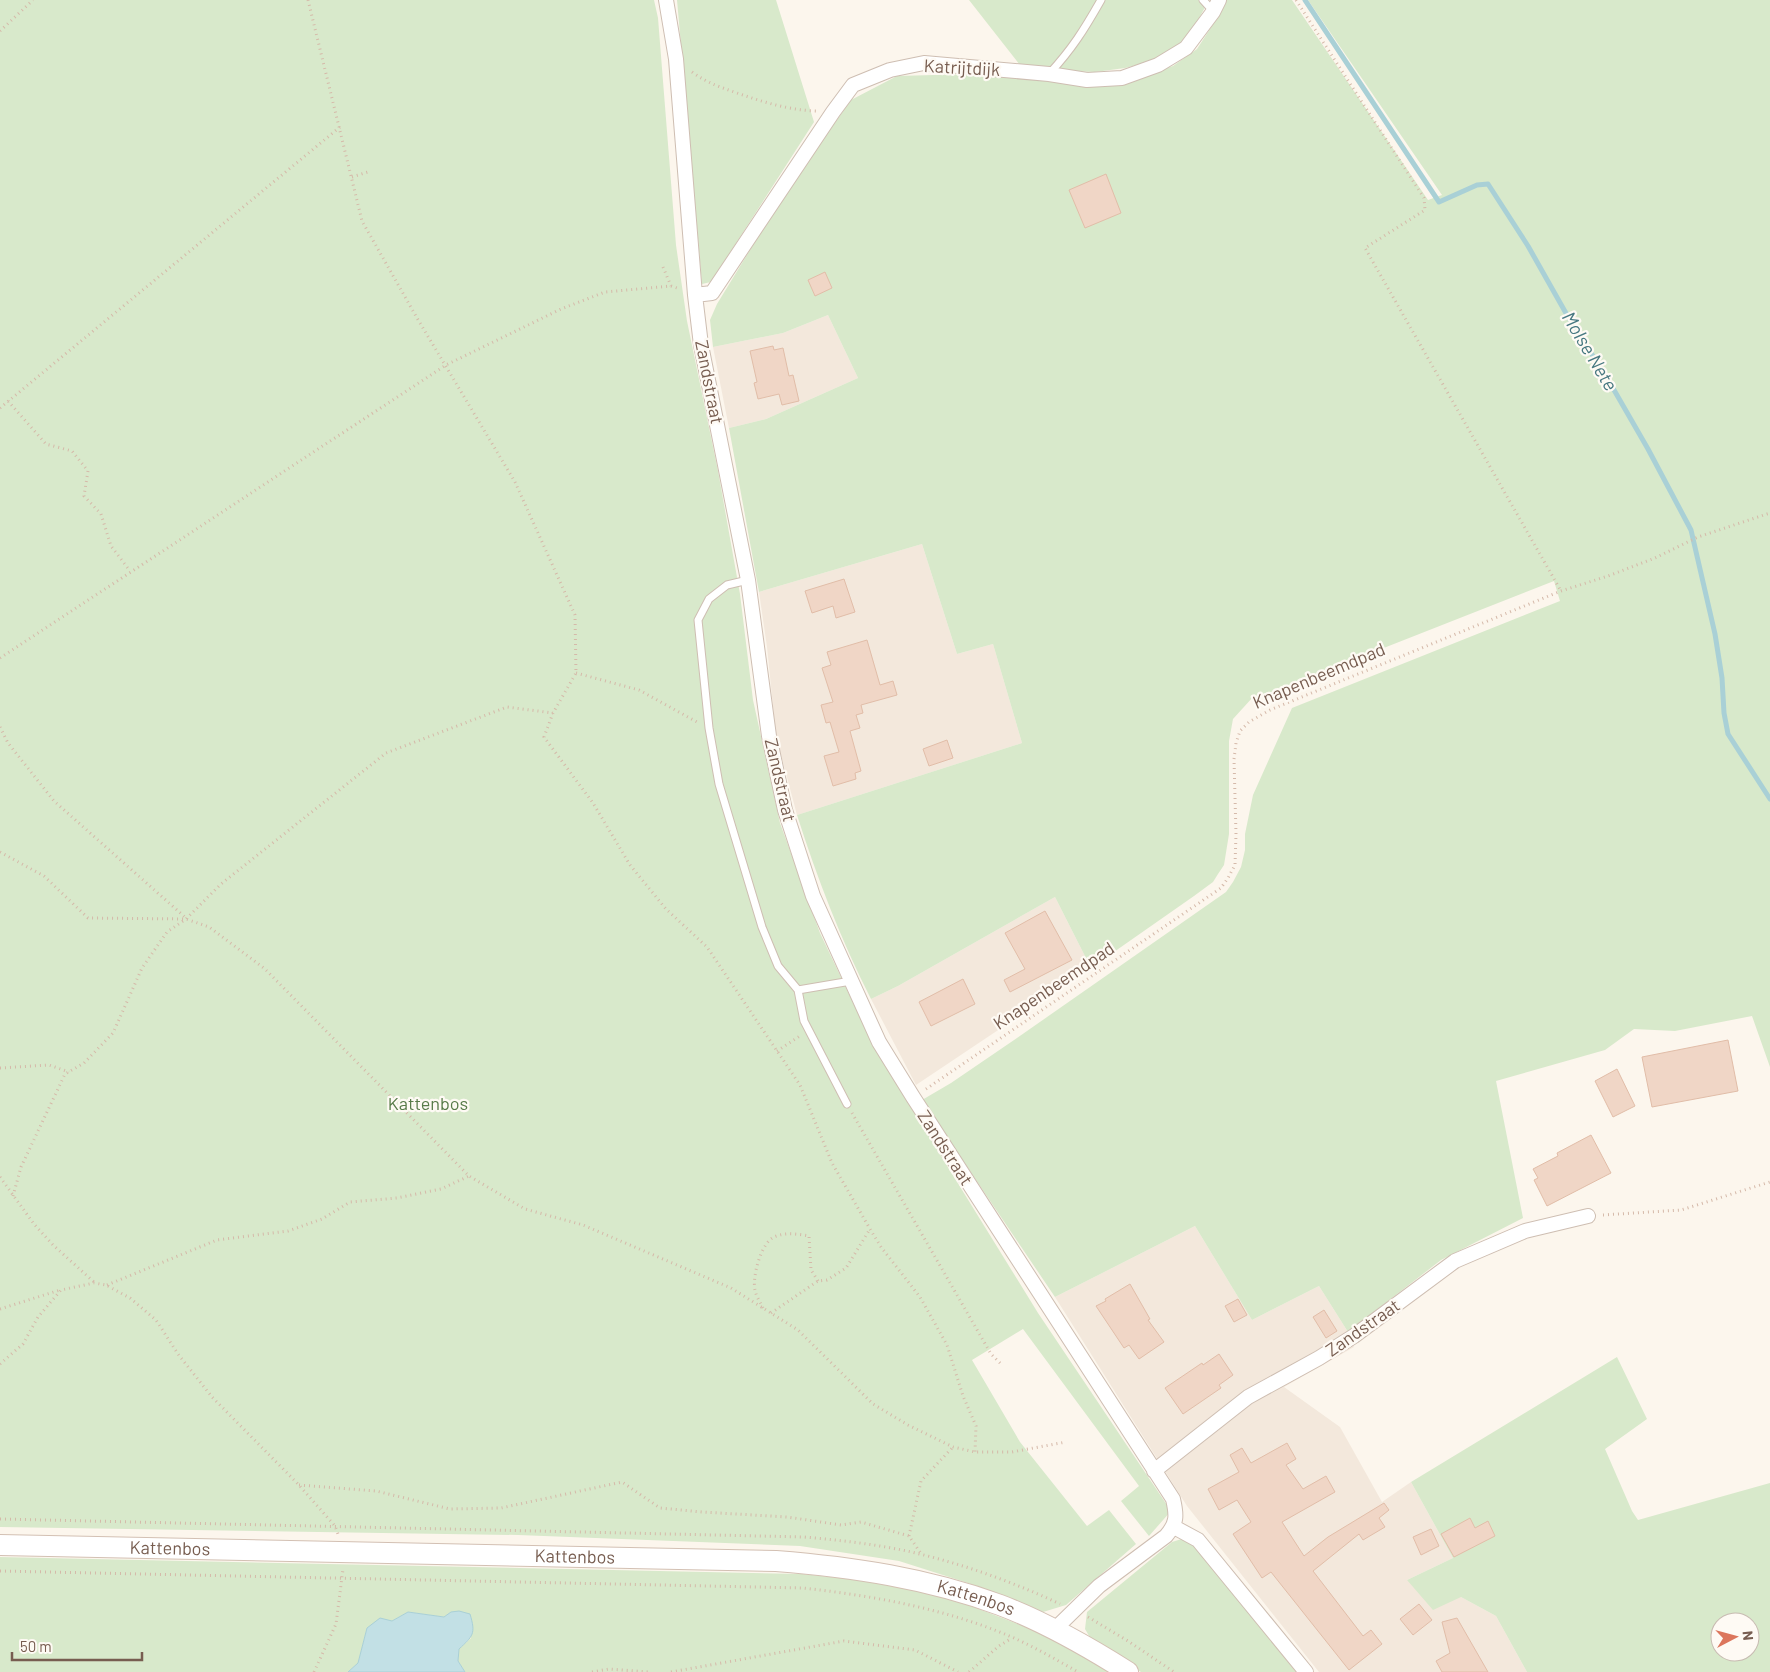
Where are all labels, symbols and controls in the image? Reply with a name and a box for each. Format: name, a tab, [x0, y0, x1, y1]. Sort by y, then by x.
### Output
street label: Katrijtdijk	[923, 54, 1001, 80]
water label: Molse Nete	[1558, 307, 1623, 395]
street label: Zandstraat	[691, 338, 729, 426]
street label: Knapenbeemdpad	[1249, 637, 1388, 713]
street label: Zandstraat	[761, 736, 801, 824]
street label: Knapenbeemdpad	[989, 937, 1118, 1034]
park label: Kattenbos	[388, 1092, 468, 1114]
street label: Zandstraat	[913, 1106, 978, 1189]
street label: Zandstraat	[1321, 1294, 1404, 1361]
street label: Kattenbos	[130, 1536, 210, 1559]
street label: Kattenbos	[534, 1544, 615, 1568]
street label: Kattenbos	[935, 1574, 1019, 1620]
north arrow	[1710, 1612, 1760, 1662]
scale bar	[12, 1630, 142, 1662]
text: N	[1739, 1630, 1757, 1641]
text: 50 m	[20, 1637, 52, 1655]

